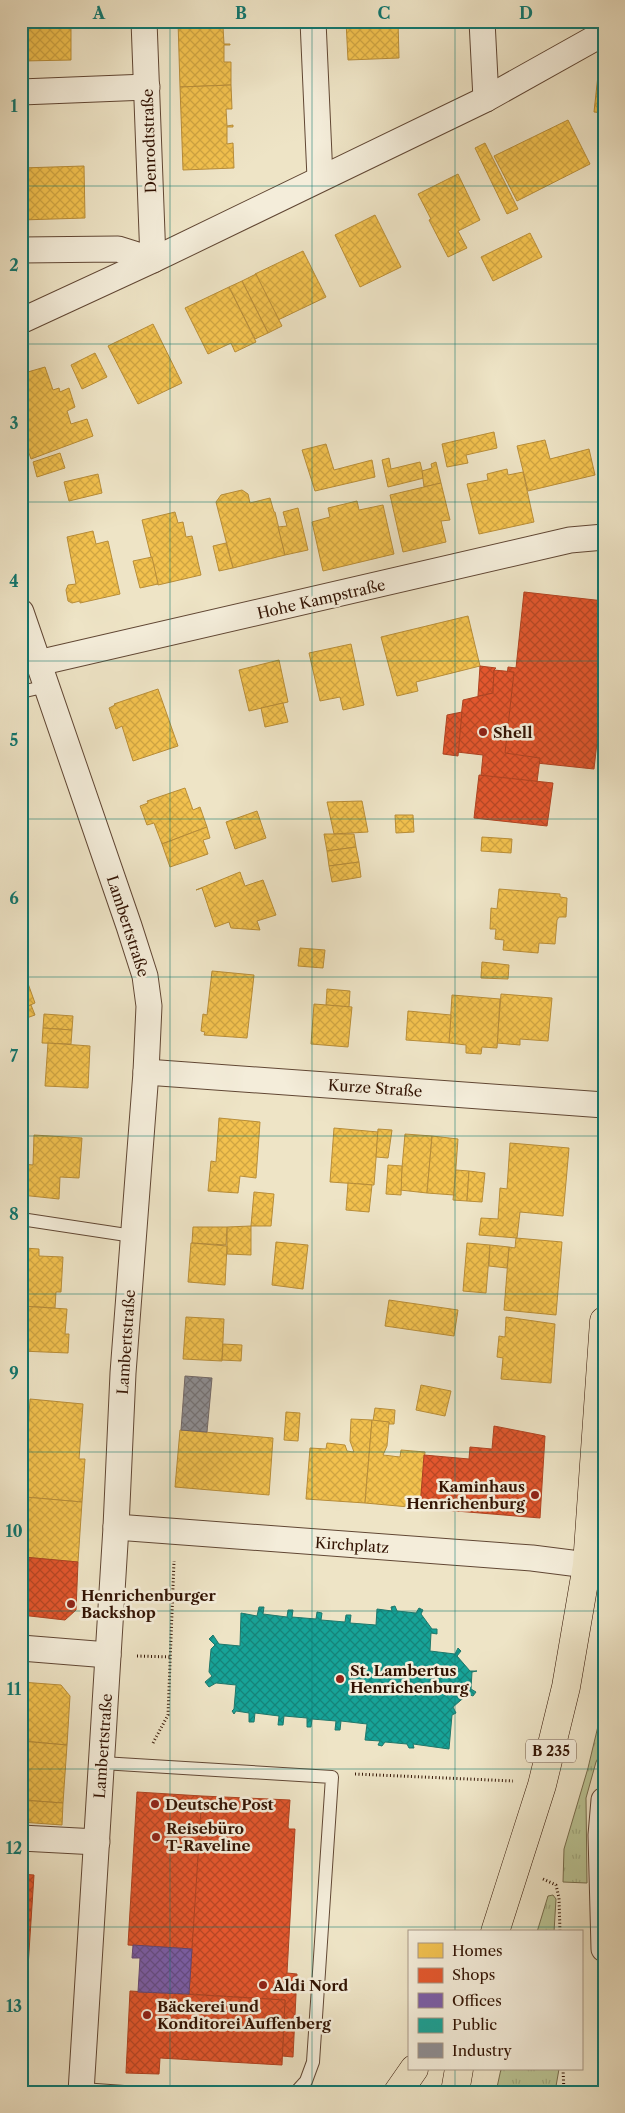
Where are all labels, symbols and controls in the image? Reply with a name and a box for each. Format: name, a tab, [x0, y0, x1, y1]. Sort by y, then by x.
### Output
text: A	[92, 3, 106, 23]
text: B	[235, 3, 247, 23]
text: C	[378, 3, 390, 23]
text: D	[519, 3, 533, 23]
street label: Denrodtstraße	[138, 88, 160, 194]
text: 1	[10, 96, 18, 116]
text: 2	[9, 255, 19, 275]
text: 3	[9, 413, 19, 433]
text: 4	[9, 571, 19, 591]
street label: Hohe Kampstraße	[255, 575, 387, 623]
place label: Shell	[493, 723, 532, 742]
marker: Shell	[477, 726, 489, 738]
text: 5	[10, 730, 19, 750]
street label: Lambertstraße	[103, 873, 153, 979]
text: 6	[9, 888, 19, 908]
text: 7	[10, 1046, 19, 1066]
street label: Kurze Straße	[327, 1075, 423, 1101]
text: 8	[9, 1204, 19, 1224]
street label: Lambertstraße	[113, 1289, 139, 1395]
text: 9	[9, 1363, 19, 1383]
place label: Kaminhaus Henrichenburg	[406, 1477, 525, 1513]
marker: Kaminhaus Henrichenburg	[529, 1489, 541, 1501]
text: 10	[5, 1521, 23, 1541]
street label: Kirchplatz	[314, 1533, 390, 1557]
place label: Henrichenburger Backshop	[81, 1586, 217, 1622]
marker: Henrichenburger Backshop	[65, 1598, 77, 1610]
place label: St. Lambertus Henrichenburg	[350, 1661, 469, 1697]
marker: St. Lambertus Henrichenburg	[334, 1673, 346, 1685]
text: 11	[7, 1679, 22, 1699]
street label: Lambertstraße	[90, 1693, 116, 1799]
road number: B 235	[526, 1740, 576, 1762]
place label: Deutsche Post	[165, 1795, 274, 1814]
marker: Deutsche Post	[149, 1798, 161, 1810]
place label: Reisebüro T-Raveline	[166, 1819, 251, 1855]
marker: Reisebüro T-Raveline	[150, 1831, 162, 1843]
text: 12	[6, 1838, 22, 1858]
legend	[408, 1930, 582, 2070]
text: Homes	[452, 1941, 503, 1960]
text: Shops	[452, 1965, 495, 1984]
place label: Aldi Nord	[272, 1976, 348, 1995]
marker: Aldi Nord	[257, 1979, 269, 1991]
text: Offices	[452, 1991, 502, 2010]
text: 13	[6, 1996, 22, 2016]
place label: Bäckerei und Konditorei Auffenberg	[157, 1997, 331, 2033]
marker: Bäckerei und Konditorei Auffenberg	[141, 2009, 153, 2021]
text: Public	[452, 2015, 497, 2034]
text: Industry	[452, 2041, 512, 2060]

